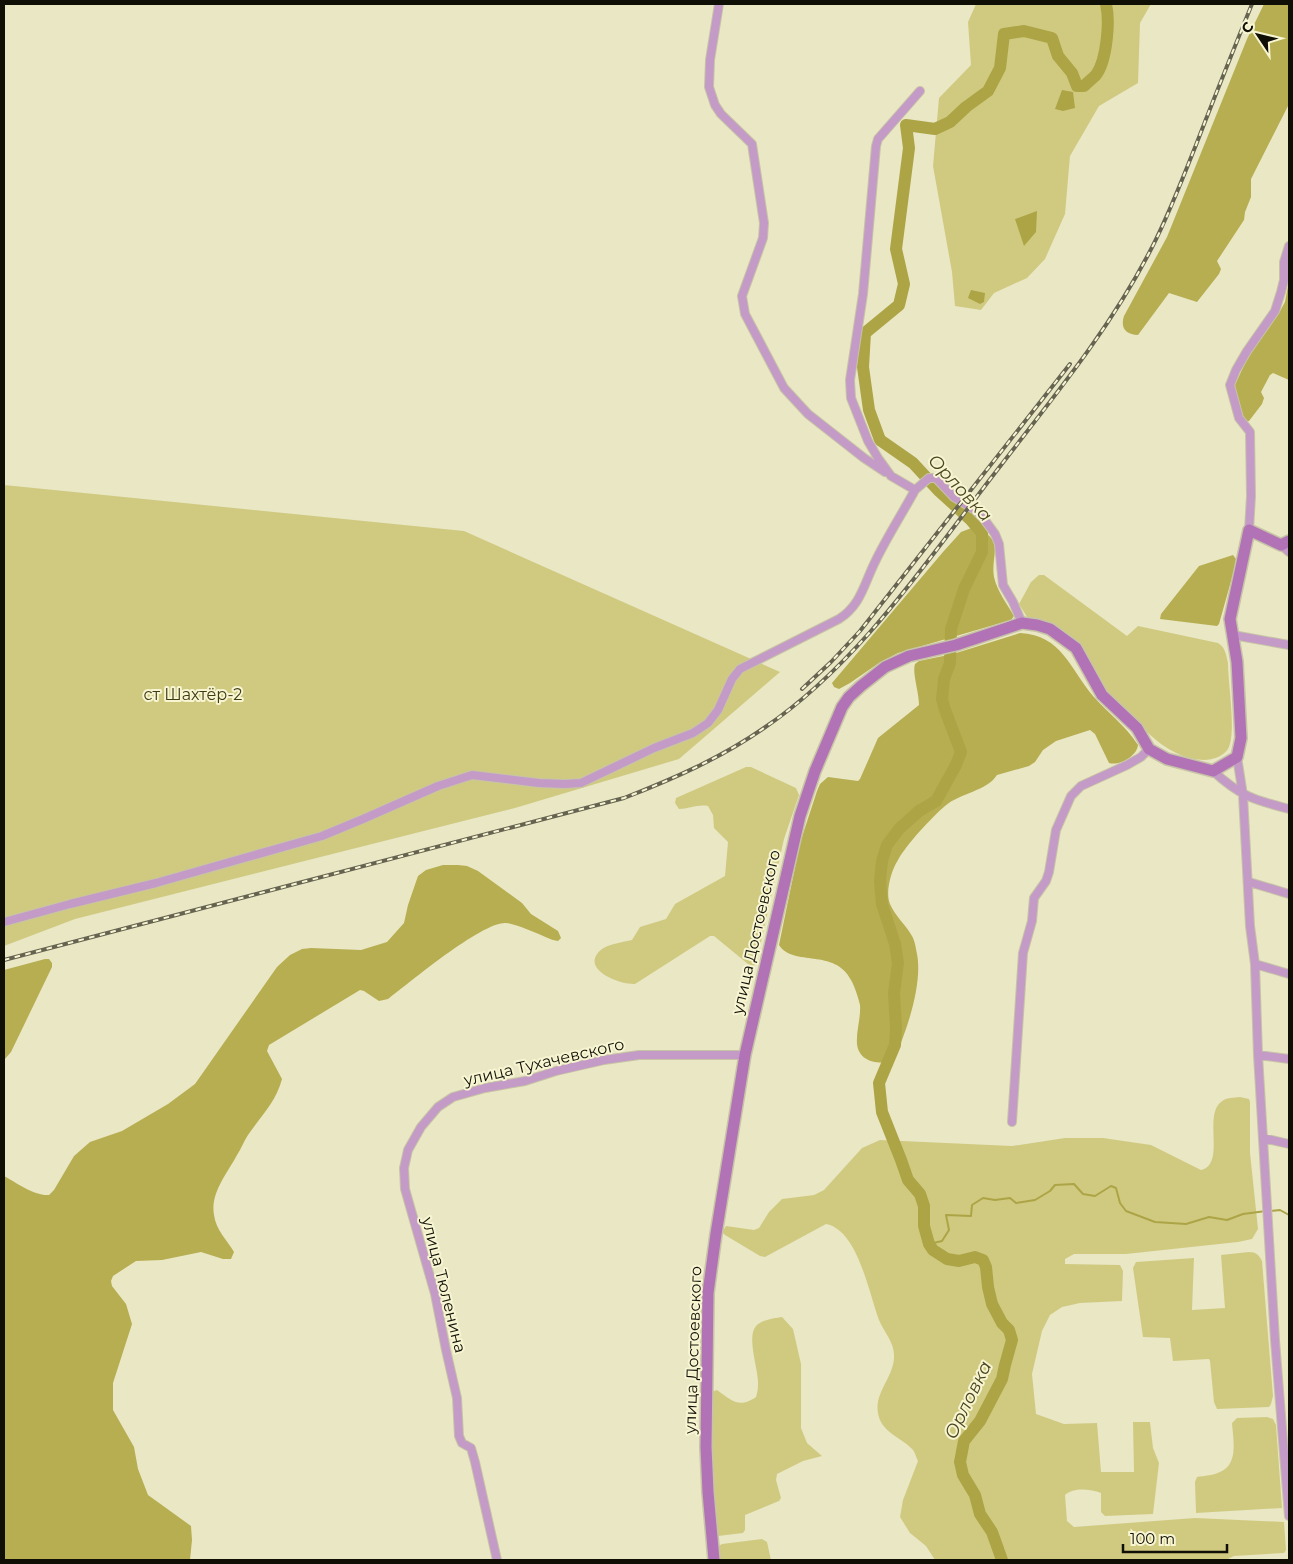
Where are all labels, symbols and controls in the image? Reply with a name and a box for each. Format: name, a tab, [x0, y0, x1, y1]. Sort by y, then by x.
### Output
north arrow	[1233, 10, 1283, 60]
text: С	[1237, 18, 1258, 37]
water label: Орловка	[923, 450, 997, 526]
park label: ст Шахтёр-2	[144, 685, 242, 704]
street label: улица Достоевского	[728, 848, 784, 1017]
street label: улица Тухачевского	[461, 1034, 626, 1090]
street label: улица Тюленина	[418, 1214, 470, 1355]
street label: улица Достоевского	[681, 1266, 705, 1435]
water label: Орловка	[940, 1357, 996, 1443]
scale bar	[1123, 1522, 1227, 1554]
text: 100 m	[1130, 1529, 1175, 1548]

